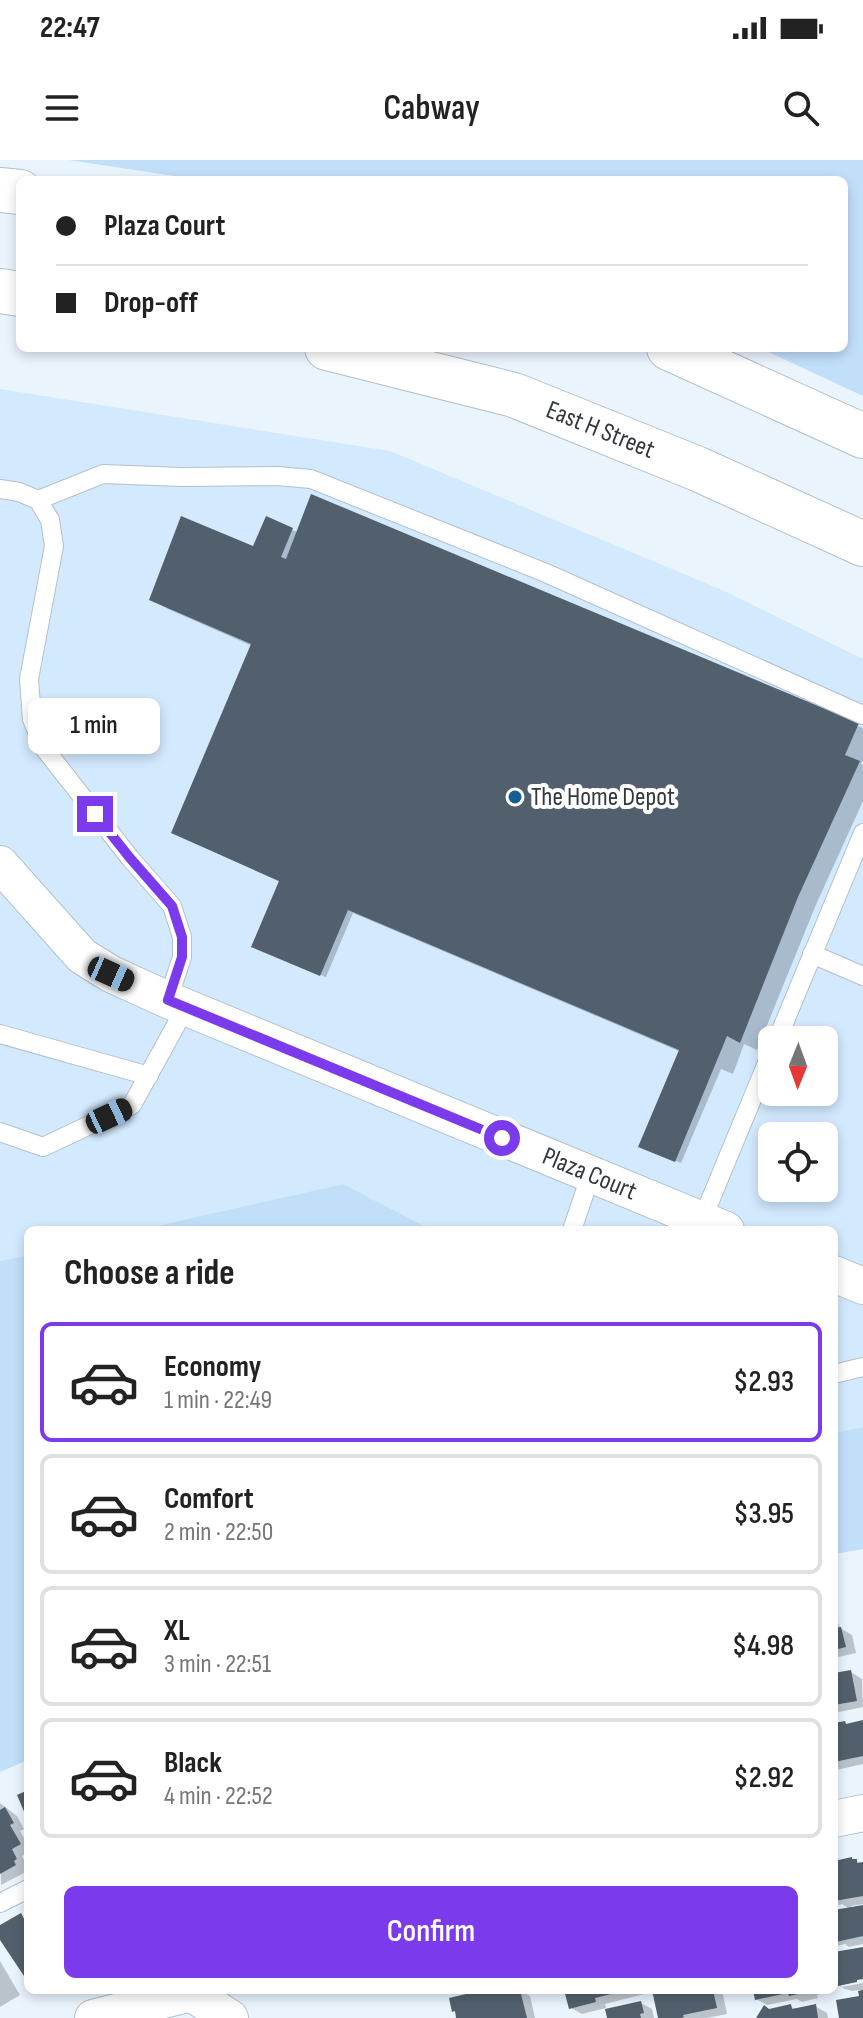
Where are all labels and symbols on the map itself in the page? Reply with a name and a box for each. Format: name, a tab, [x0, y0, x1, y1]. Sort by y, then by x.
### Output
street label: East H Street	[542, 394, 659, 465]
callout: 1 min	[29, 698, 161, 754]
place label: The Home Depot	[531, 782, 675, 813]
marker: The Home Depot	[506, 788, 524, 806]
route end	[77, 796, 113, 832]
car	[84, 953, 138, 995]
north arrow	[758, 1026, 838, 1106]
car	[82, 1095, 136, 1137]
route start	[484, 1120, 520, 1156]
street label: Plaza Court	[538, 1141, 641, 1207]

